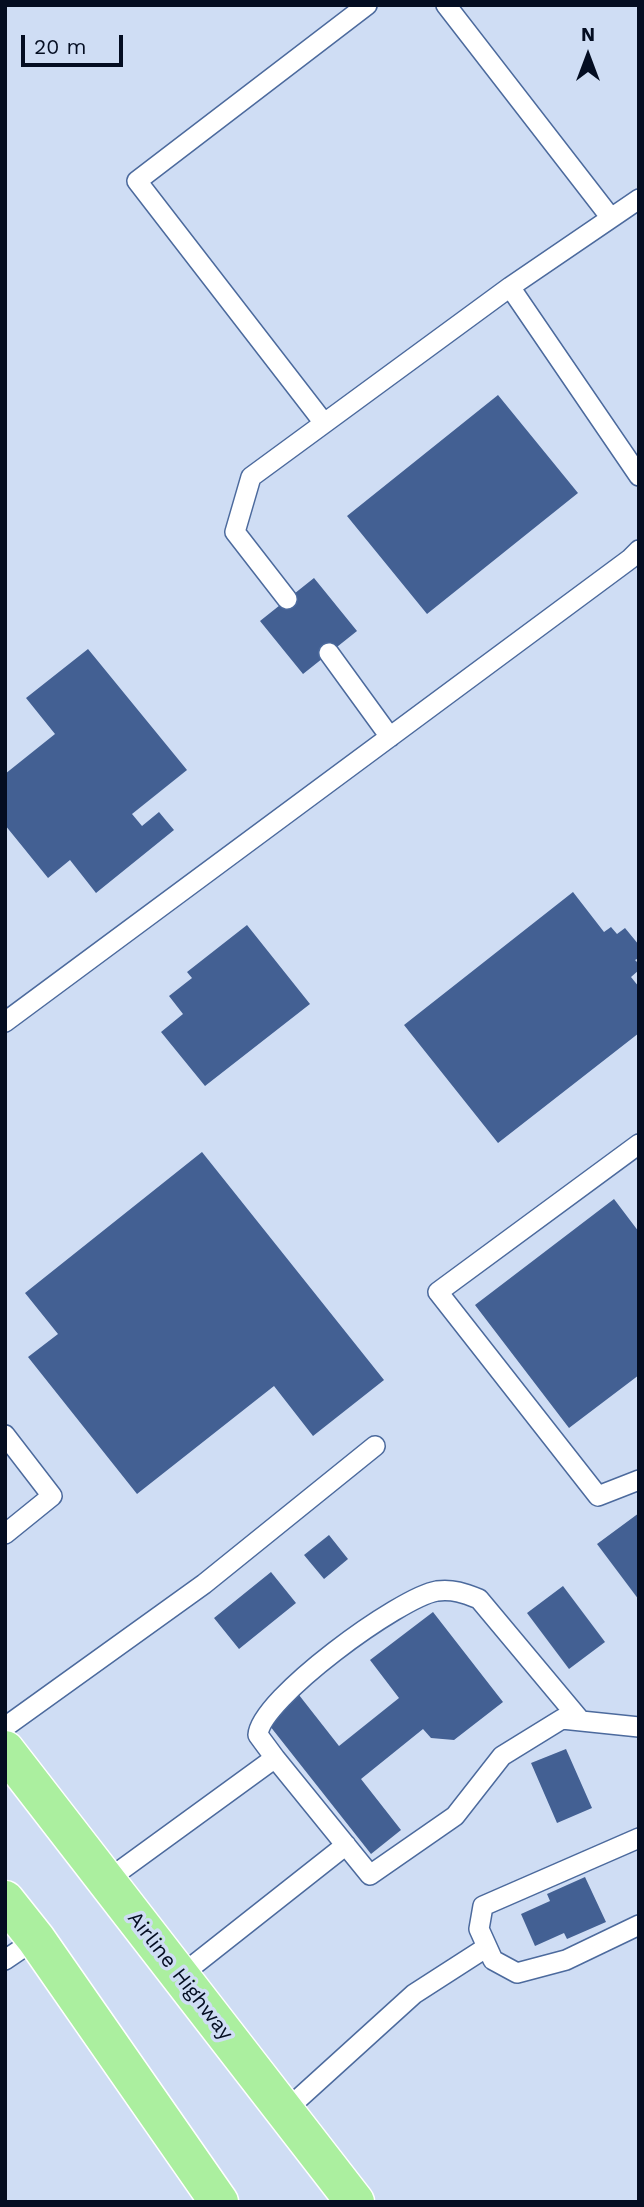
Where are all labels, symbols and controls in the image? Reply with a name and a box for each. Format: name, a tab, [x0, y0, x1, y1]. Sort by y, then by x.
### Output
scale bar	[24, 21, 126, 65]
north arrow	[553, 21, 623, 91]
text: N	[581, 23, 595, 46]
text: 20 m	[34, 34, 86, 59]
street label: Airline Highway	[122, 1906, 238, 2046]

